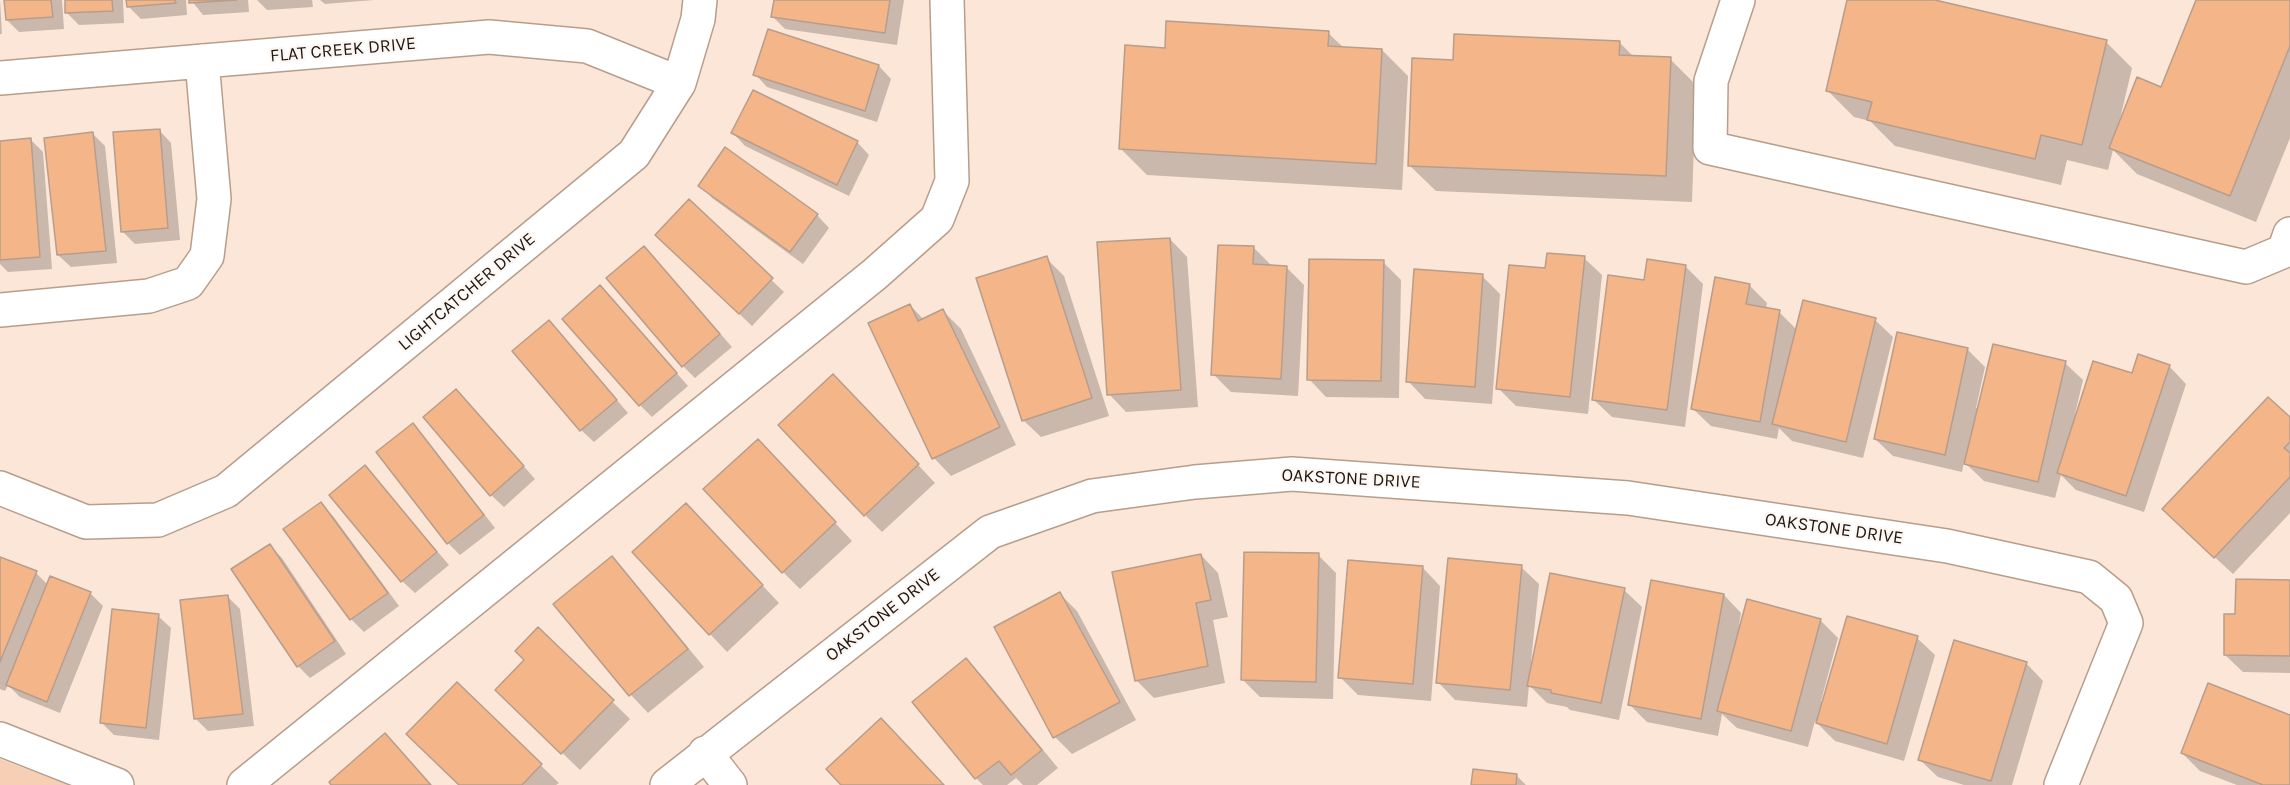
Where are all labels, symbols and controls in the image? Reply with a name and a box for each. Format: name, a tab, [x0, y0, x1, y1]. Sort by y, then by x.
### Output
street label: FLAT CREEK DRIVE	[269, 33, 417, 67]
street label: LIGHTCATCHER DRIVE	[394, 228, 540, 356]
street label: OAKSTONE DRIVE	[1281, 465, 1421, 493]
street label: OAKSTONE DRIVE	[1764, 509, 1904, 549]
street label: OAKSTONE DRIVE	[821, 564, 945, 666]

